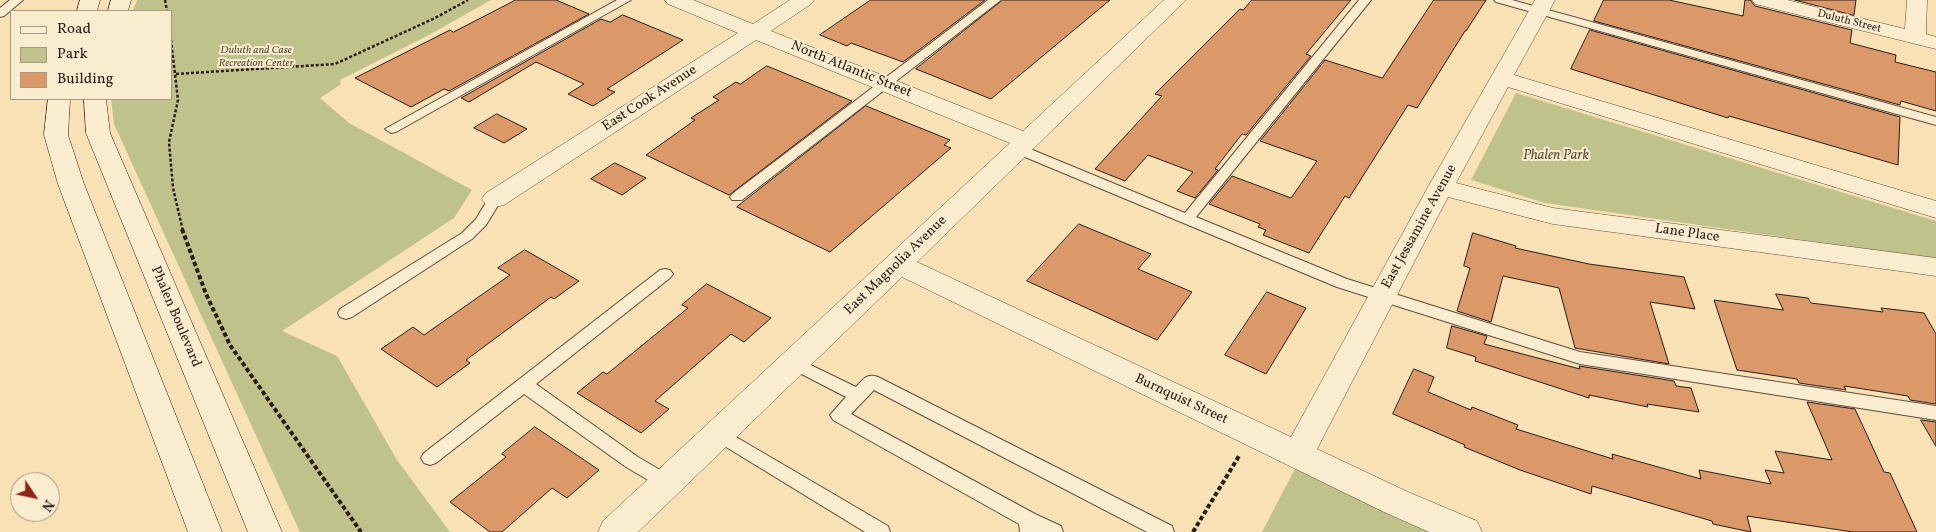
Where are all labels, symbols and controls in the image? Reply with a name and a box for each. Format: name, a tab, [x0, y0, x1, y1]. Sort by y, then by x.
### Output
street label: Duluth Street	[1816, 8, 1882, 36]
legend	[10, 10, 172, 100]
text: Road	[57, 19, 91, 40]
street label: North Atlantic Street	[788, 38, 914, 102]
text: Park	[57, 44, 88, 65]
park label: Duluth and Case Recreation Center	[218, 44, 294, 70]
street label: East Cook Avenue	[600, 62, 700, 136]
text: Building	[57, 69, 113, 90]
park label: Phalen Park	[1523, 148, 1589, 164]
street label: East Jessamine Avenue	[1379, 162, 1461, 292]
street label: East Magnolia Avenue	[841, 213, 951, 319]
street label: Lane Place	[1654, 221, 1720, 247]
street label: Phalen Boulevard	[146, 264, 204, 370]
street label: Burnquist Street	[1132, 371, 1230, 429]
north arrow	[10, 472, 60, 522]
text: N	[36, 496, 58, 515]

